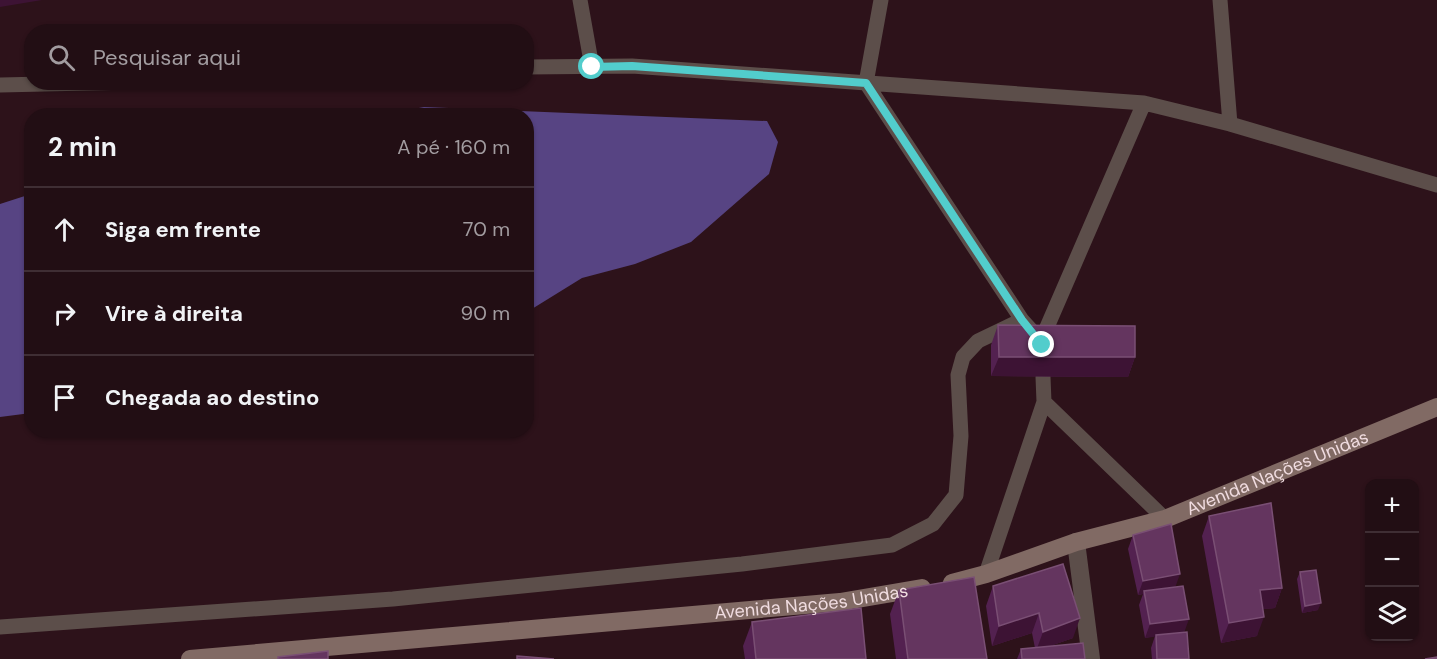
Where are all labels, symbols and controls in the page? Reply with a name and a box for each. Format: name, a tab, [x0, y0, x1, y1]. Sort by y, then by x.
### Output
search box	[24, 24, 534, 90]
icon: search	[45, 41, 78, 74]
text: Pesquisar aqui	[93, 43, 241, 72]
route start	[578, 53, 604, 79]
text: 2 min	[48, 130, 117, 164]
text: A pé · 160 m	[397, 134, 510, 160]
icon: ahead	[48, 213, 81, 246]
text: Siga em frente	[105, 215, 261, 244]
text: 70 m	[463, 216, 510, 242]
icon: right	[48, 297, 81, 330]
text: Vire à direita	[105, 299, 243, 328]
text: 90 m	[461, 300, 510, 326]
route end	[1028, 331, 1054, 357]
icon: arrive	[48, 381, 81, 414]
text: Chegada ao destino	[105, 383, 319, 412]
street label: Avenida Nações Unidas	[1183, 425, 1372, 521]
map controls	[1365, 479, 1419, 641]
button: +	[1365, 479, 1419, 533]
button: −	[1365, 533, 1419, 587]
street label: Avenida Nações Unidas	[714, 579, 910, 625]
button: layers	[1365, 587, 1419, 641]

